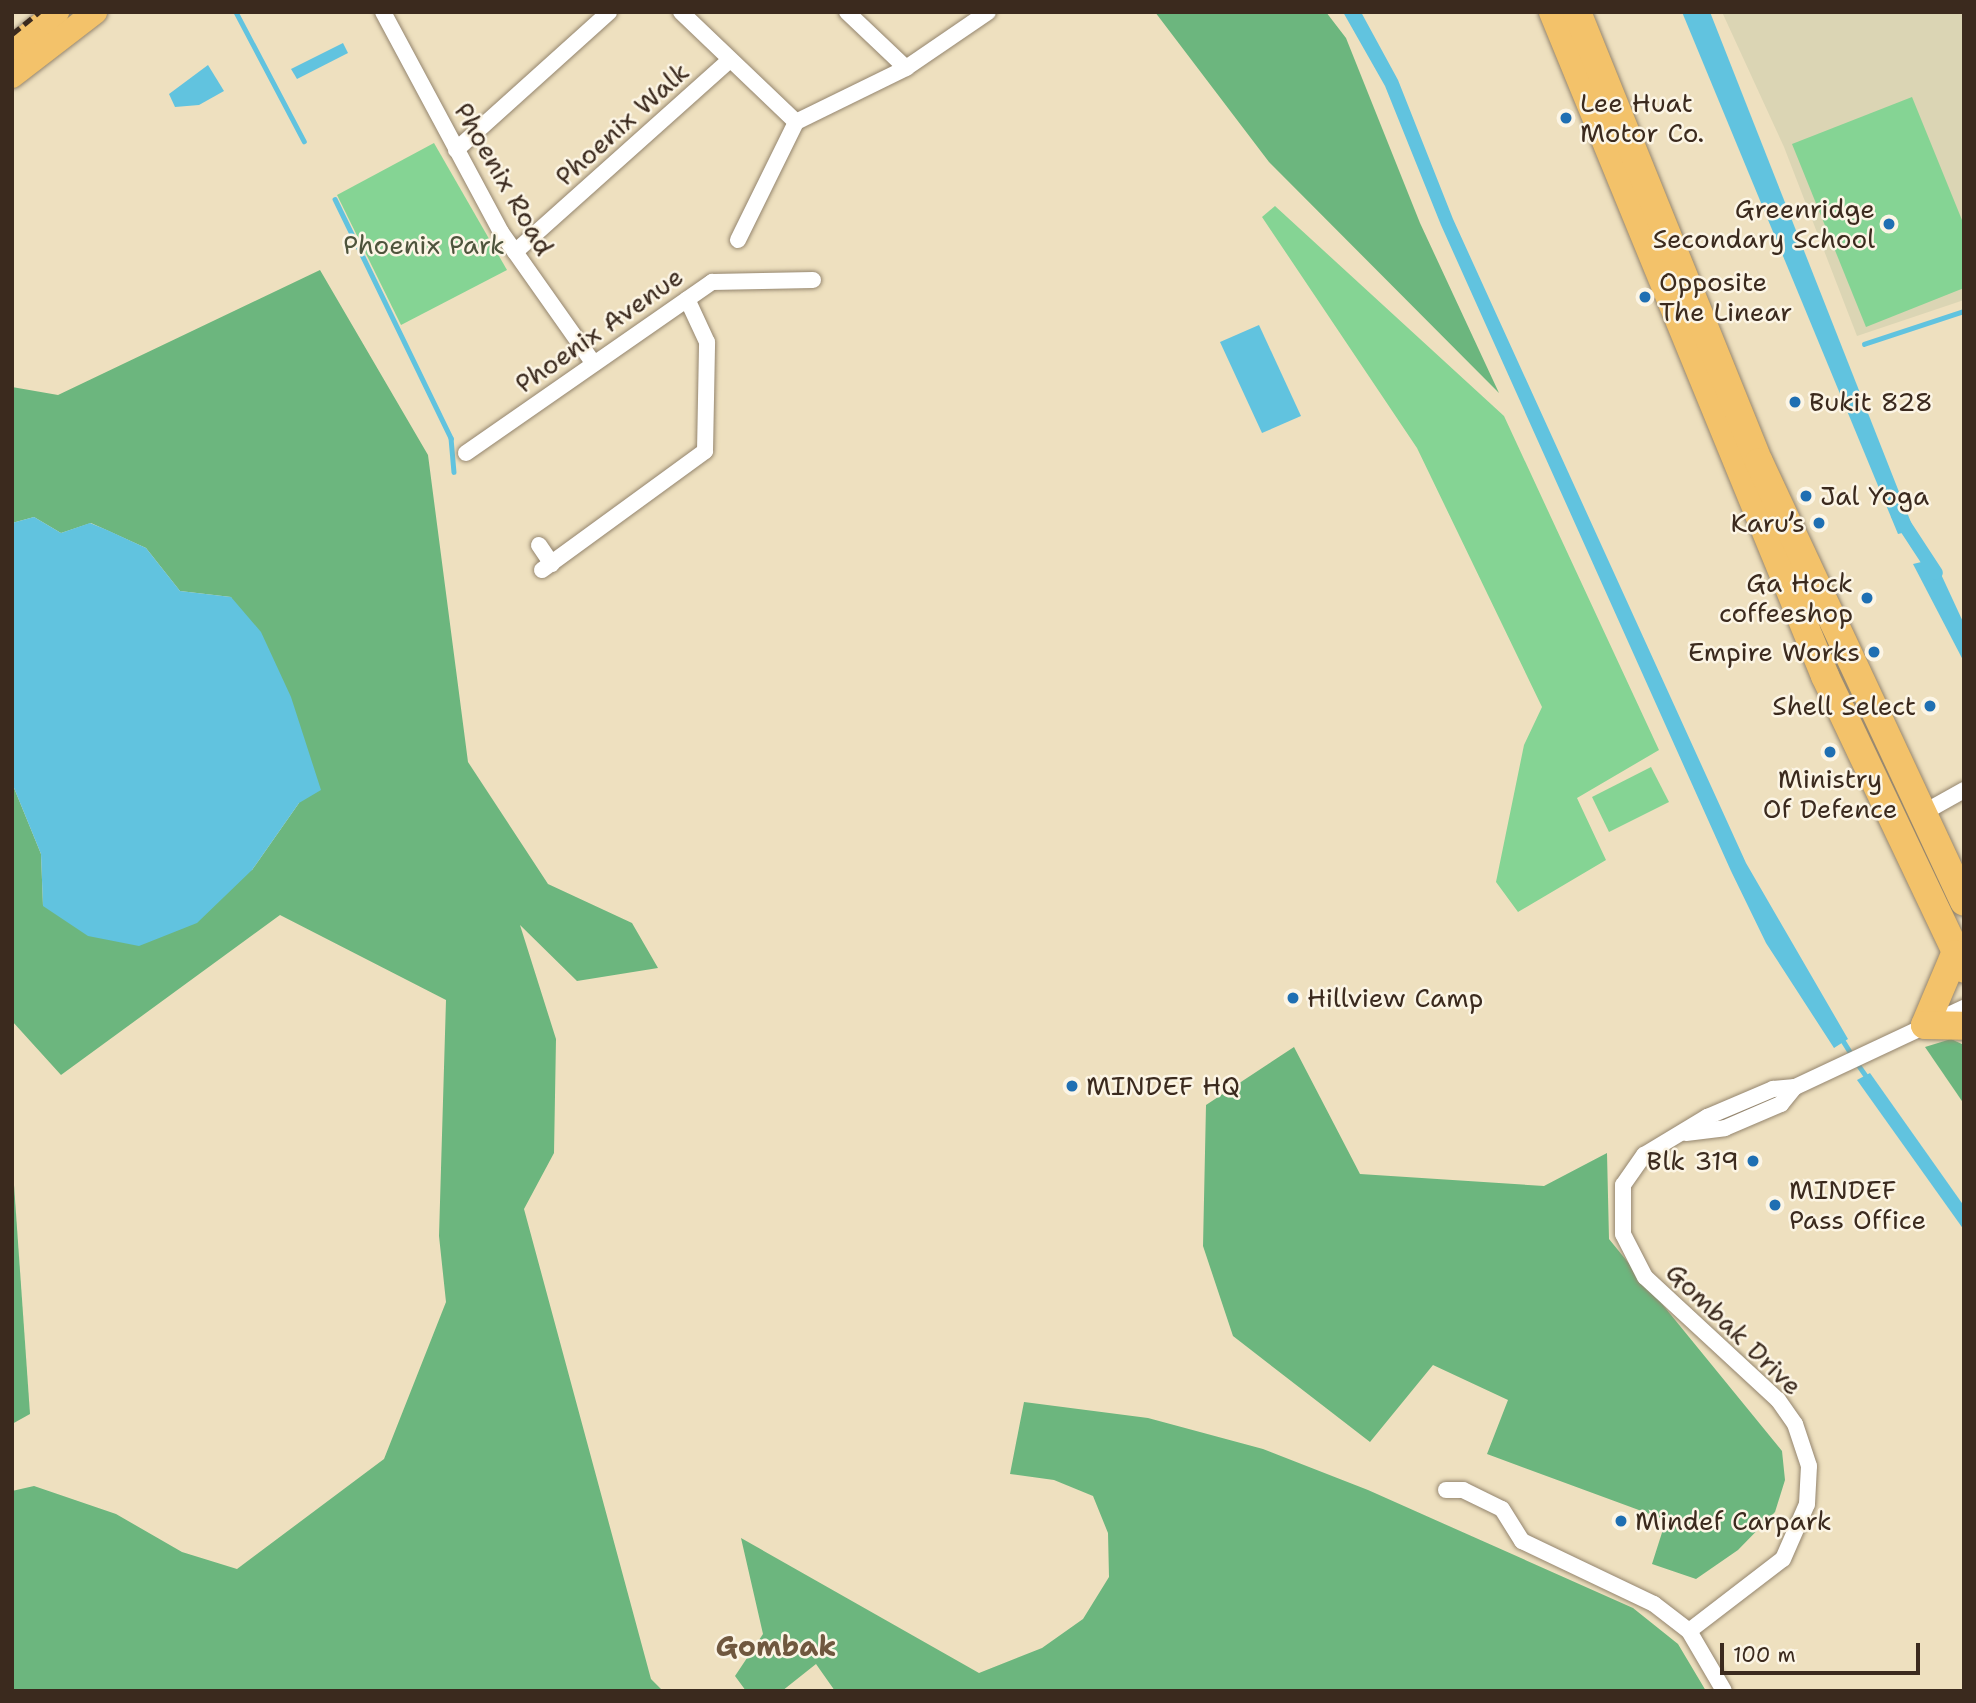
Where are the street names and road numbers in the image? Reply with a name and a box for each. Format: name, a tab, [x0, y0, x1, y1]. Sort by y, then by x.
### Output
street label: Phoenix Walk	[549, 56, 695, 192]
street label: Phoenix Road	[448, 97, 560, 261]
street label: Phoenix Avenue	[509, 261, 689, 399]
street label: Gombak Drive	[1660, 1256, 1808, 1402]

